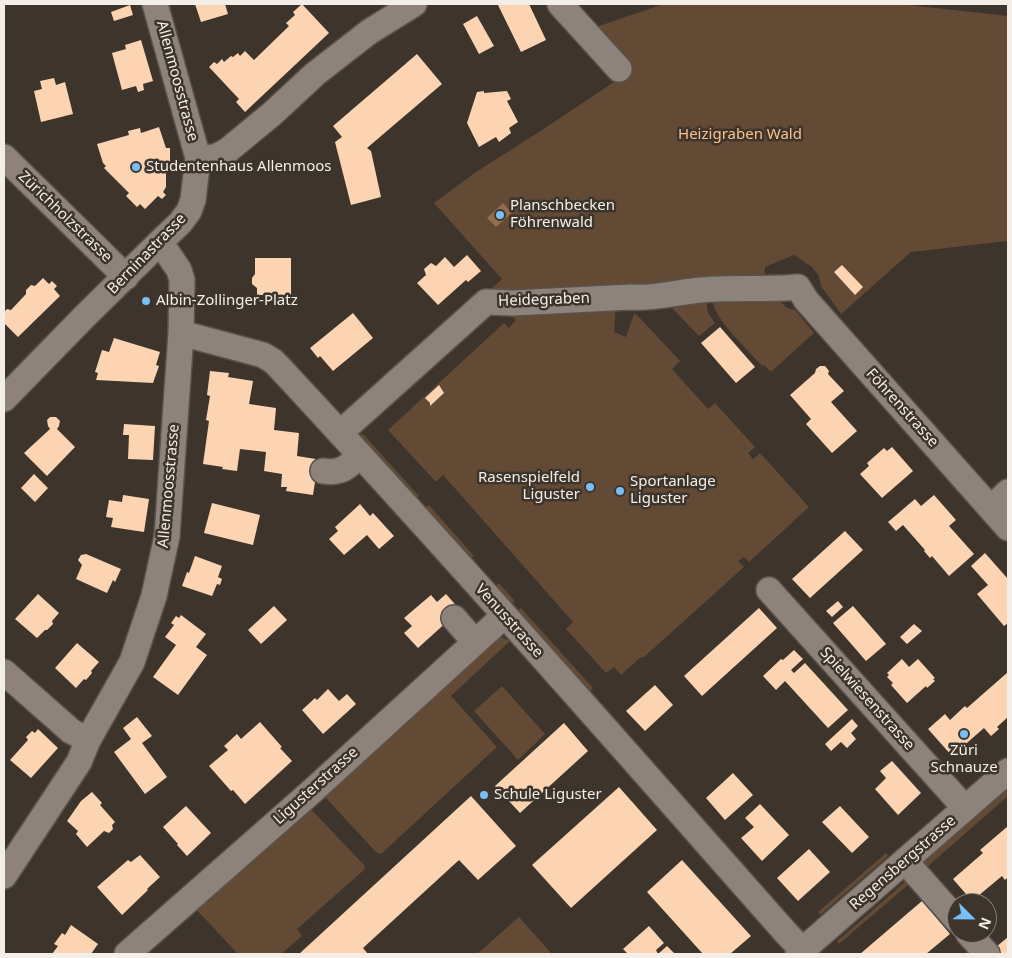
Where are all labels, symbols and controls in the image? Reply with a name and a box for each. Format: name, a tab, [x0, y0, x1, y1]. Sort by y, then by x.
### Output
street label: Allenmoosstrasse	[152, 19, 202, 143]
park label: Heizigraben Wald	[678, 126, 802, 144]
place label: Studentenhaus Allenmoos	[146, 158, 331, 176]
marker: Studentenhaus Allenmoos	[130, 161, 142, 173]
street label: Zürichholzstrasse	[14, 168, 116, 266]
place label: Planschbecken Föhrenwald	[510, 197, 615, 232]
marker: Planschbecken Föhrenwald	[494, 209, 506, 221]
street label: Berninastrasse	[104, 210, 190, 298]
street label: Heidegraben	[498, 289, 590, 311]
place label: Albin-Zollinger-Platz	[156, 292, 298, 310]
marker: Albin-Zollinger-Platz	[140, 295, 152, 307]
street label: Föhrenstrasse	[862, 365, 942, 451]
street label: Allenmoosstrasse	[155, 423, 183, 549]
place label: Rasenspielfeld Liguster	[478, 469, 580, 504]
place label: Sportanlage Liguster	[630, 473, 716, 508]
marker: Rasenspielfeld Liguster	[584, 481, 596, 493]
marker: Sportanlage Liguster	[614, 485, 626, 497]
street label: Venusstrasse	[471, 581, 547, 661]
street label: Spielwiesenstrasse	[816, 644, 918, 754]
marker: Züri Schnauze	[958, 728, 970, 740]
place label: Züri Schnauze	[930, 742, 998, 777]
street label: Ligusterstrasse	[270, 743, 362, 829]
place label: Schule Liguster	[494, 786, 602, 804]
marker: Schule Liguster	[478, 789, 490, 801]
street label: Regensbergstrasse	[846, 812, 960, 914]
north arrow	[947, 893, 997, 943]
text: N	[974, 915, 996, 933]

